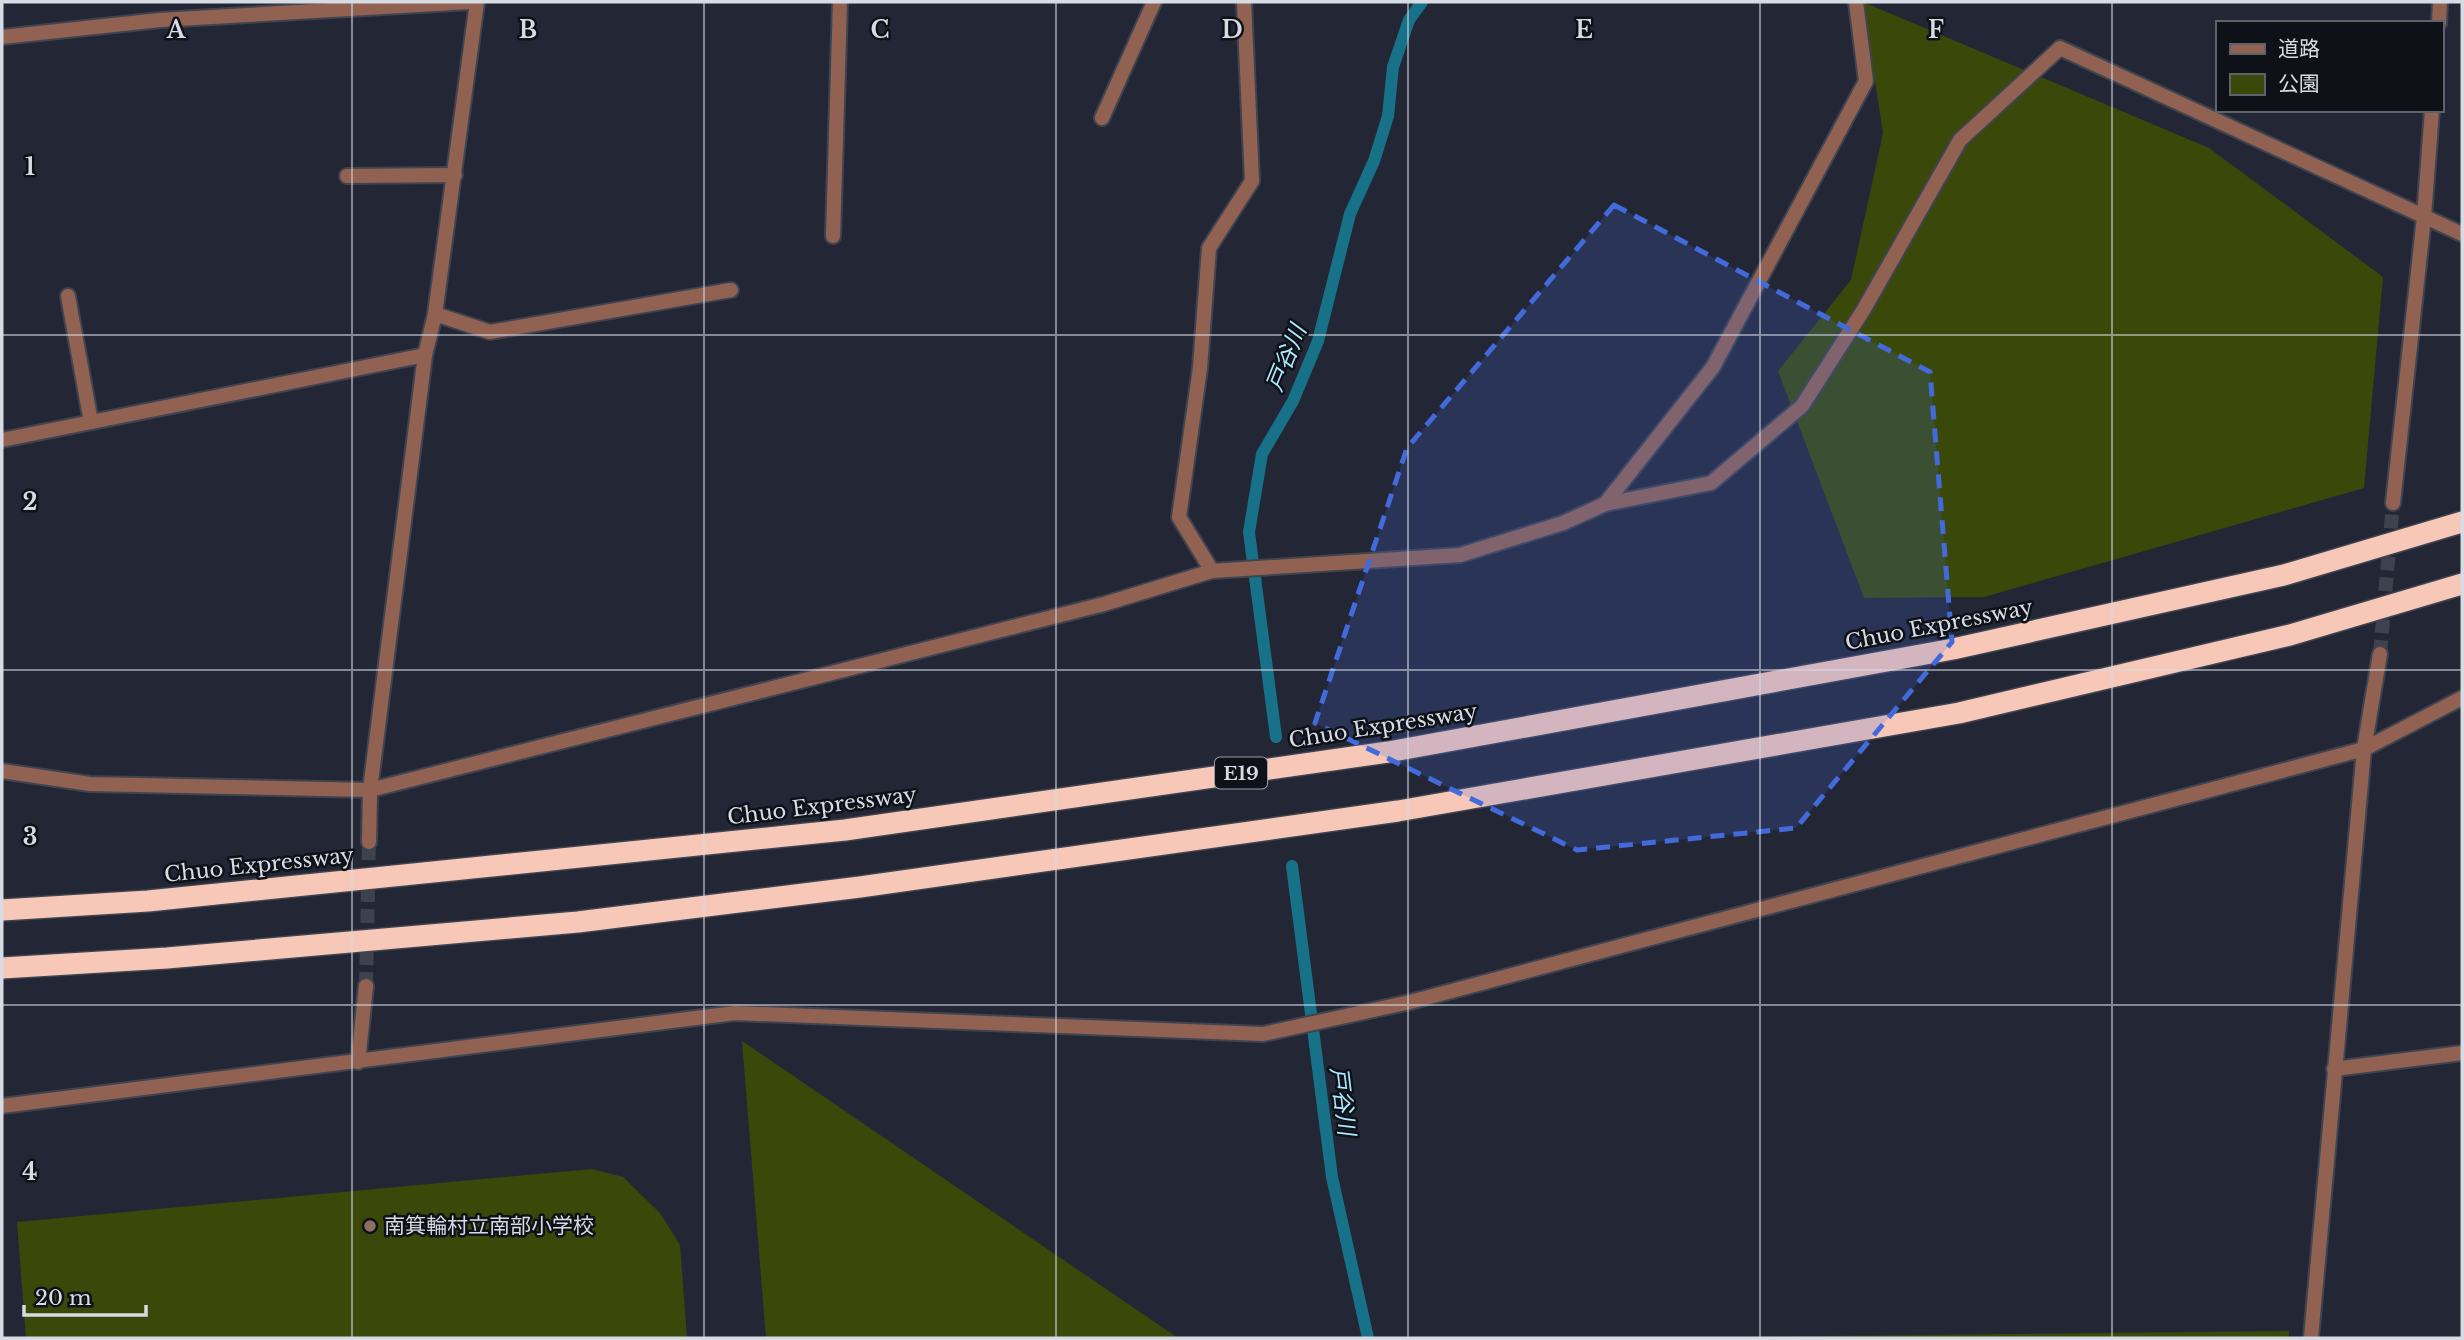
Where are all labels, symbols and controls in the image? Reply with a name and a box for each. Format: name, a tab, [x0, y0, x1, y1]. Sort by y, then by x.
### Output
text: A	[166, 16, 187, 44]
text: B	[519, 16, 537, 44]
text: C	[871, 16, 889, 44]
text: D	[1221, 16, 1243, 44]
text: E	[1575, 16, 1593, 44]
text: F	[1928, 16, 1944, 44]
legend	[2216, 21, 2443, 112]
text: 道路	[2278, 36, 2320, 62]
text: 公園	[2278, 71, 2320, 97]
text: 1	[25, 153, 35, 181]
water label: 戸谷川	[1260, 318, 1313, 395]
text: 2	[23, 488, 37, 516]
street label: Chuo Expressway	[1843, 594, 2036, 656]
street label: Chuo Expressway	[1287, 698, 1480, 754]
road number: E19	[1215, 758, 1267, 788]
street label: Chuo Expressway	[726, 781, 919, 831]
text: 3	[23, 823, 37, 851]
street label: Chuo Expressway	[163, 842, 356, 888]
water label: 戸谷川	[1325, 1065, 1361, 1140]
text: 4	[22, 1158, 38, 1186]
place label: 南箕輪村立南部小学校	[384, 1213, 594, 1239]
marker: 南箕輪村立南部小学校	[362, 1218, 378, 1234]
scale bar	[24, 1274, 147, 1318]
text: 20 m	[35, 1285, 92, 1311]

